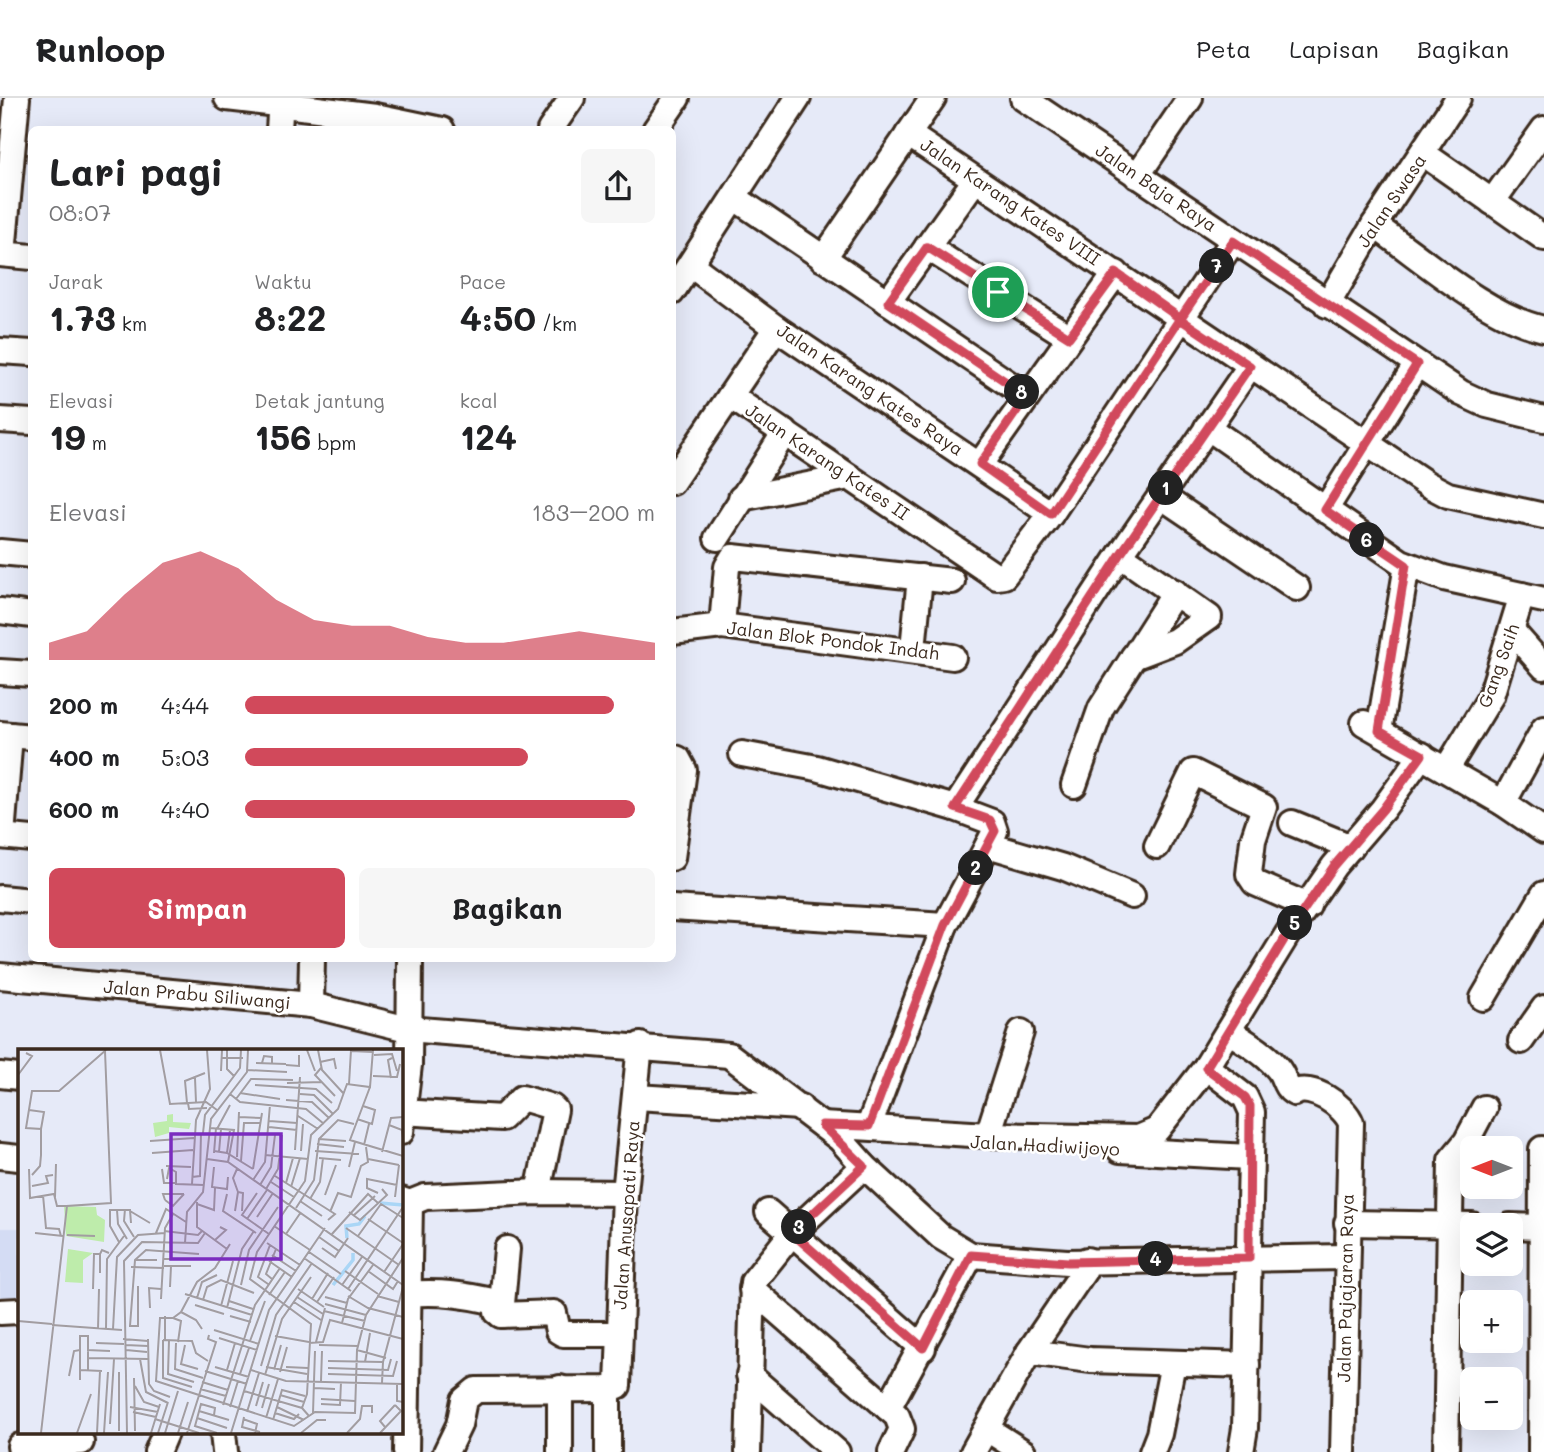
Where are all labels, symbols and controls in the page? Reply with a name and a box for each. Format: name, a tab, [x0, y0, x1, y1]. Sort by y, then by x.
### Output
text: Runloop	[35, 27, 165, 70]
text: Peta	[1196, 33, 1251, 64]
text: Lapisan	[1289, 33, 1379, 64]
text: Bagikan	[1417, 33, 1509, 64]
street label: Jalan Karang Kates VIII	[916, 132, 1105, 270]
street label: Jalan Baja Raya	[1091, 138, 1222, 237]
text: Lari pagi	[49, 146, 223, 196]
button: share	[581, 149, 655, 223]
street label: Jalan Swasa	[1351, 149, 1431, 252]
text: 08:07	[49, 197, 111, 227]
pin: 7	[1200, 248, 1234, 284]
text: 7	[1211, 253, 1222, 278]
pin	[968, 262, 1028, 322]
text: Jarak	[49, 269, 103, 294]
text: Waktu	[254, 269, 312, 294]
text: Pace	[460, 269, 506, 294]
icon: arrive	[979, 273, 1017, 311]
text: 1.73	[49, 294, 116, 340]
text: 8:22	[254, 294, 326, 340]
text: 4:50	[460, 294, 536, 340]
text: km	[116, 311, 147, 336]
text: /km	[536, 311, 577, 336]
street label: Jalan Karang Kates Raya	[773, 318, 969, 461]
pin: 8	[1004, 374, 1040, 410]
text: 8	[1016, 379, 1027, 404]
text: Elevasi	[49, 388, 113, 413]
text: Detak jantung	[254, 388, 385, 413]
text: kcal	[460, 388, 498, 413]
street label: Jalan Karang Kates II	[741, 397, 914, 525]
text: 19	[49, 413, 86, 459]
text: 156	[254, 413, 311, 459]
text: 124	[460, 413, 517, 459]
text: m	[86, 430, 107, 455]
text: bpm	[311, 430, 357, 455]
pin: 1	[1148, 470, 1184, 506]
text: 1	[1161, 475, 1170, 500]
text: Elevasi	[49, 497, 127, 527]
text: 183–200 m	[532, 497, 655, 527]
pin: 6	[1350, 522, 1384, 558]
text: 6	[1361, 527, 1372, 552]
street label: Jalan Blok Pondok Indah	[725, 615, 941, 665]
street label: Gang Saih	[1472, 620, 1524, 711]
text: 200 m	[49, 690, 118, 720]
text: 4:44	[161, 690, 209, 720]
text: 400 m	[49, 742, 120, 772]
text: 5:03	[161, 742, 209, 772]
text: 600 m	[49, 794, 119, 824]
text: 4:40	[161, 794, 209, 824]
pin: 2	[958, 850, 993, 886]
text: 2	[970, 855, 981, 880]
button: Simpan	[49, 868, 345, 948]
button: Bagikan	[359, 868, 655, 948]
pin: 5	[1278, 906, 1312, 940]
text: 5	[1289, 910, 1300, 935]
street label: Jalan Prabu Siliwangi	[103, 974, 292, 1014]
inset map	[18, 1049, 402, 1434]
street label: Jalan Anusapati Raya	[607, 1119, 645, 1310]
street label: Jalan Hadiwijoyo	[970, 1129, 1121, 1161]
north arrow	[1460, 1136, 1522, 1199]
map controls	[1460, 1136, 1523, 1430]
street label: Jalan Pajajaran Raya	[1331, 1193, 1359, 1382]
pin: 3	[782, 1210, 816, 1244]
button: layers	[1460, 1213, 1523, 1276]
text: 3	[793, 1214, 804, 1239]
pin: 4	[1138, 1242, 1174, 1276]
text: 4	[1149, 1246, 1162, 1271]
button: +	[1460, 1290, 1523, 1353]
button: −	[1460, 1367, 1523, 1430]

